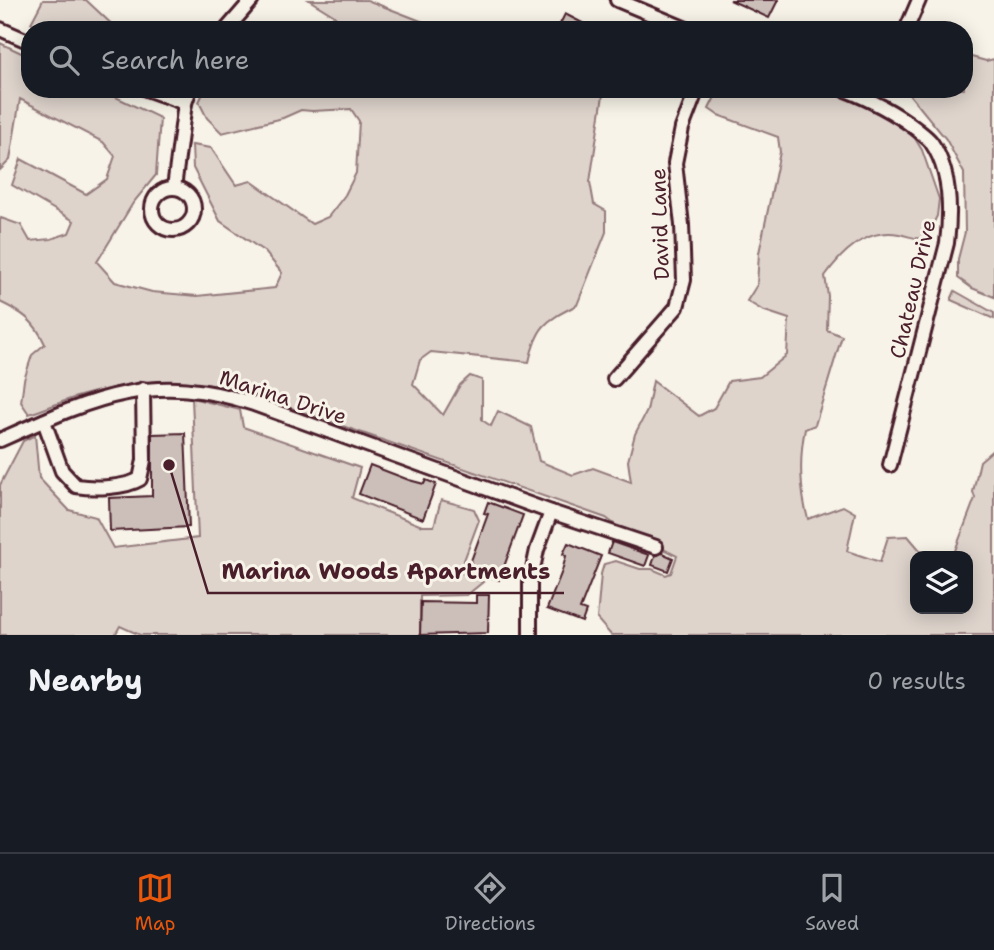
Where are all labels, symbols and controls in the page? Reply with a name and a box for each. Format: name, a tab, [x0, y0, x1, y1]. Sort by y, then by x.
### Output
search box	[21, 21, 973, 98]
icon: search	[45, 41, 83, 79]
text: Search here	[101, 42, 250, 77]
street label: David Lane	[644, 168, 676, 280]
street label: Chateau Drive	[883, 217, 943, 361]
street label: Marina Drive	[216, 363, 350, 431]
callout: Marina Woods Apartments	[208, 549, 564, 593]
map controls	[910, 551, 973, 614]
button: layers	[910, 551, 973, 614]
text: Marina Woods Apartments	[222, 556, 550, 586]
text: Nearby	[28, 660, 143, 701]
text: 0 results	[867, 666, 966, 696]
tab: Map	[135, 869, 175, 936]
tab: Directions	[445, 869, 536, 936]
tab: Saved	[805, 869, 859, 936]

